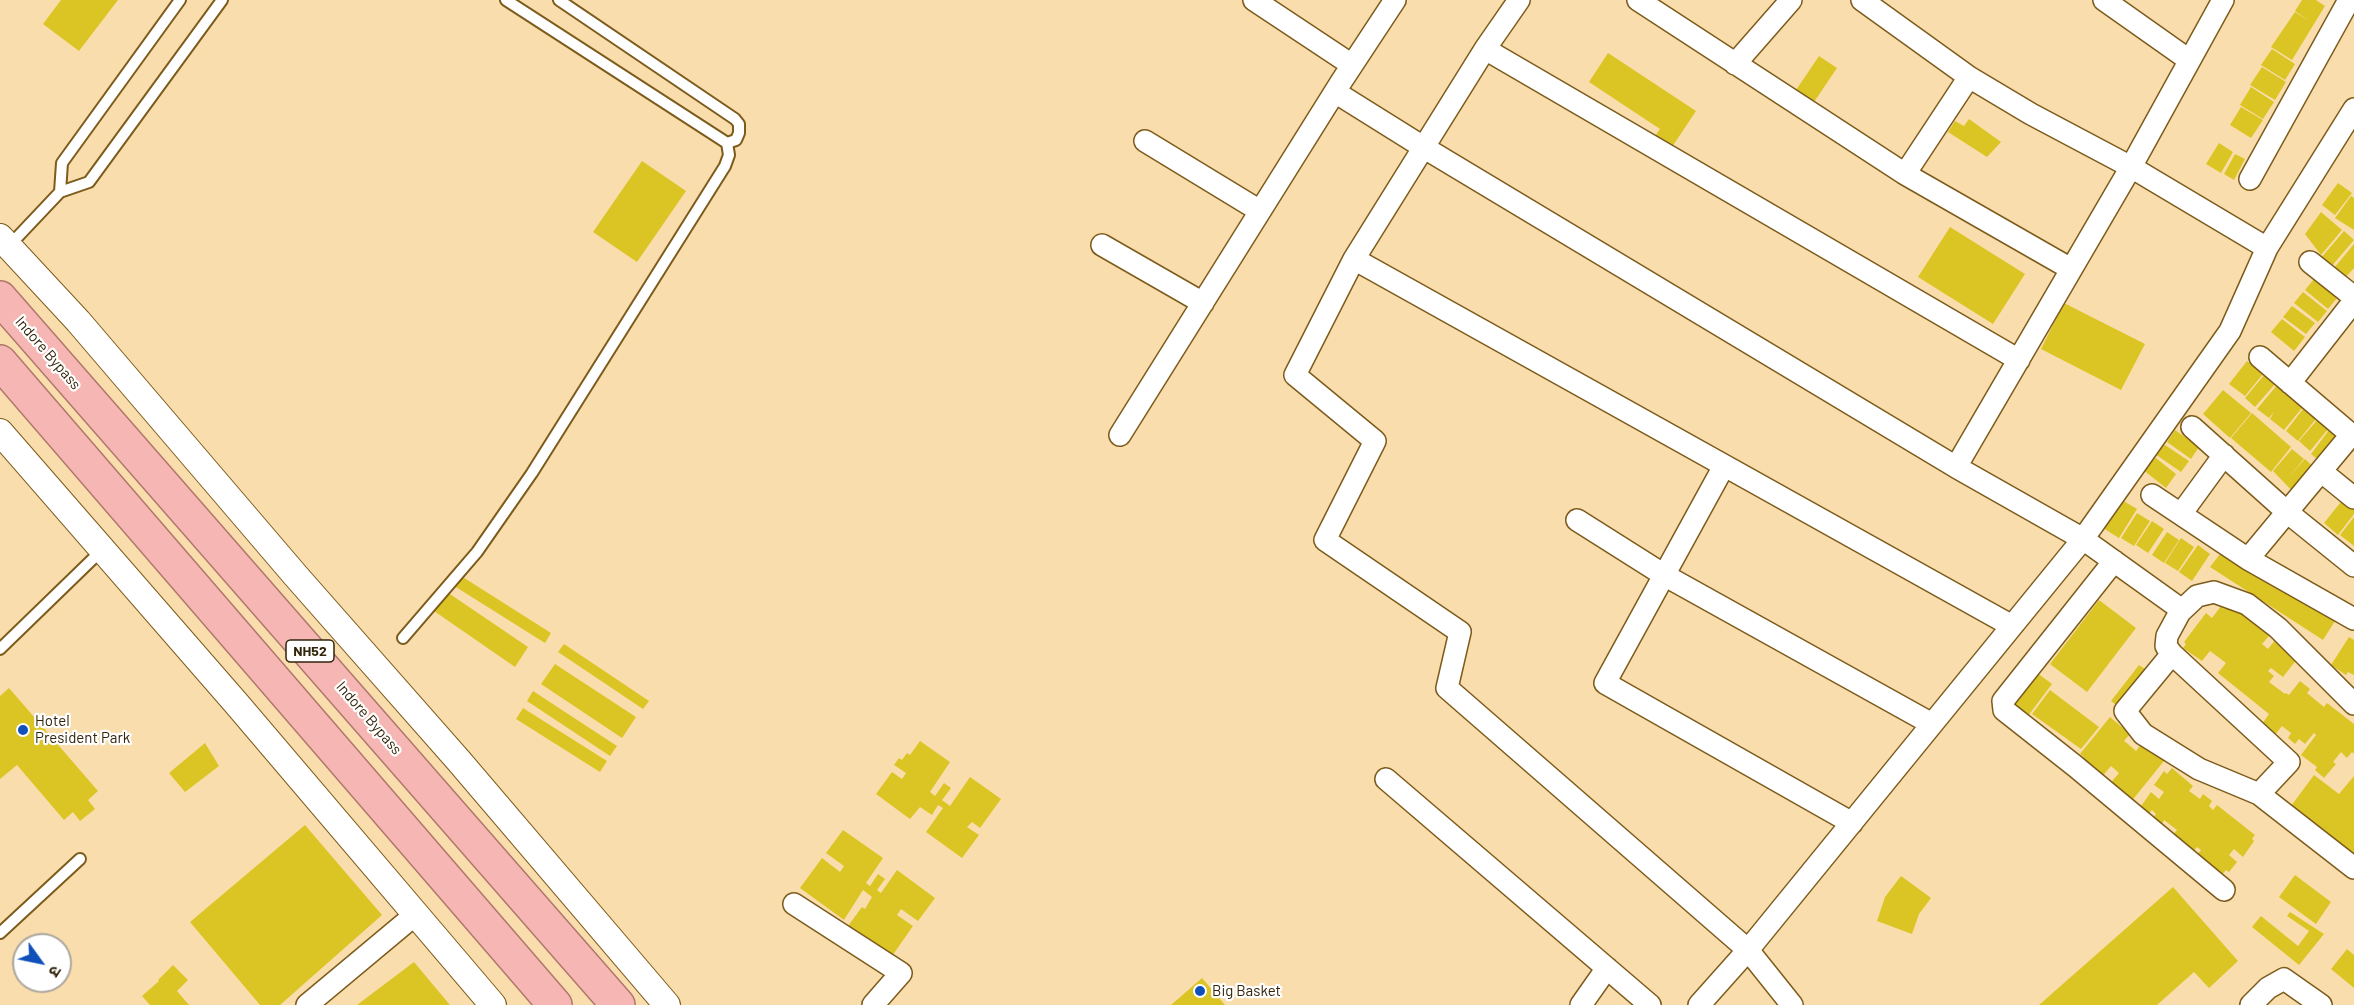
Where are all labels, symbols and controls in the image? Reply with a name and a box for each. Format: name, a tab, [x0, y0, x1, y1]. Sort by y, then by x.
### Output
street label: Indore Bypass	[11, 313, 85, 393]
road number: NH52	[286, 640, 334, 662]
street label: Indore Bypass	[332, 678, 406, 758]
place label: Hotel President Park	[35, 712, 130, 747]
marker: Hotel President Park	[16, 723, 30, 737]
north arrow	[12, 933, 72, 993]
text: उ	[45, 963, 66, 981]
place label: Big Basket	[1212, 982, 1281, 1000]
marker: Big Basket	[1193, 984, 1207, 998]

